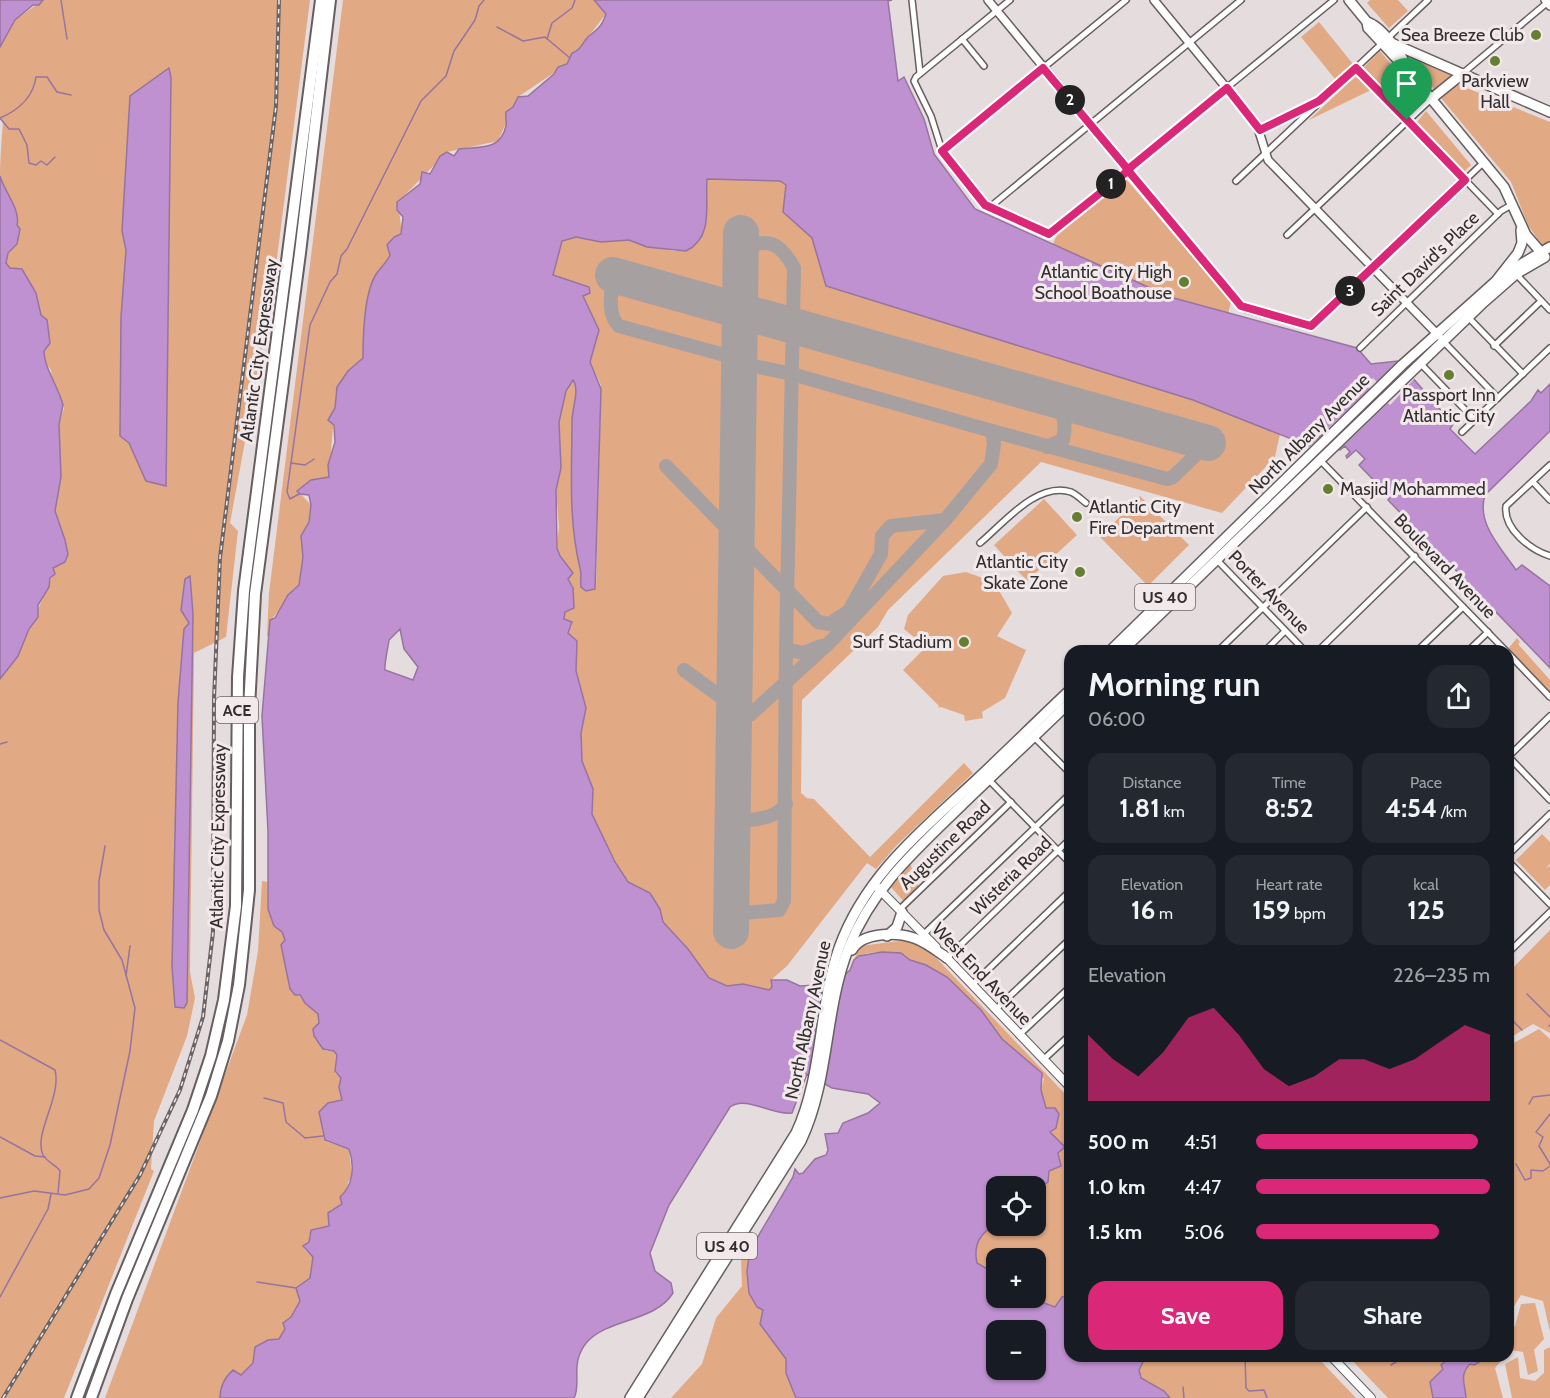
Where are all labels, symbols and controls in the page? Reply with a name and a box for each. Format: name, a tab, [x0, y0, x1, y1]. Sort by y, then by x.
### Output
place label: Sea Breeze Club	[1401, 24, 1524, 46]
marker: Sea Breeze Club	[1529, 28, 1543, 42]
marker: Parkview Hall	[1488, 54, 1502, 68]
pin	[1381, 58, 1432, 120]
icon: arrive	[1390, 67, 1423, 100]
place label: Parkview Hall	[1461, 70, 1529, 113]
pin: 2	[1055, 85, 1085, 115]
text: 2	[1066, 90, 1074, 109]
pin: 1	[1096, 169, 1126, 199]
text: 1	[1108, 174, 1114, 193]
street label: Saint David's Place	[1366, 207, 1484, 321]
street label: Atlantic City Expressway	[235, 257, 283, 443]
place label: Atlantic City High School Boathouse	[1035, 261, 1172, 304]
marker: Atlantic City High School Boathouse	[1177, 275, 1191, 289]
pin: 3	[1335, 276, 1365, 306]
text: 3	[1346, 281, 1354, 300]
marker: Passport Inn Atlantic City	[1442, 368, 1456, 382]
street label: North Albany Avenue	[1244, 369, 1374, 499]
place label: Passport Inn Atlantic City	[1402, 384, 1496, 427]
place label: Masjid Mohammed	[1340, 478, 1486, 500]
marker: Masjid Mohammed	[1321, 482, 1335, 496]
place label: Atlantic City Fire Department	[1089, 496, 1214, 539]
street label: Boulevard Avenue	[1389, 509, 1501, 623]
marker: Atlantic City Fire Department	[1070, 510, 1084, 524]
street label: Porter Avenue	[1224, 546, 1314, 638]
place label: Atlantic City Skate Zone	[976, 551, 1068, 594]
marker: Atlantic City Skate Zone	[1073, 565, 1087, 579]
road number: US 40	[1135, 584, 1195, 610]
place label: Surf Stadium	[852, 631, 952, 653]
marker: Surf Stadium	[957, 635, 971, 649]
text: Morning run	[1088, 664, 1260, 704]
button: share	[1427, 665, 1490, 728]
road number: ACE	[216, 697, 258, 723]
text: 06:00	[1088, 707, 1145, 731]
street label: Atlantic City Expressway	[205, 743, 231, 929]
text: Distance	[1123, 773, 1181, 792]
text: Time	[1272, 773, 1306, 792]
text: Pace	[1410, 773, 1442, 792]
text: 1.81	[1119, 792, 1160, 824]
text: 8:52	[1264, 792, 1314, 824]
text: 4:54	[1385, 792, 1437, 824]
street label: Augustine Road	[895, 796, 995, 894]
text: km	[1160, 802, 1185, 821]
text: /km	[1437, 802, 1467, 821]
street label: Wisteria Road	[966, 832, 1056, 920]
text: Elevation	[1121, 875, 1183, 894]
text: Heart rate	[1256, 875, 1322, 894]
text: kcal	[1413, 875, 1439, 894]
text: 16	[1131, 894, 1155, 926]
text: 159	[1252, 894, 1290, 926]
text: 125	[1407, 894, 1445, 926]
text: m	[1155, 904, 1173, 923]
text: bpm	[1290, 904, 1326, 923]
street label: West End Avenue	[928, 918, 1036, 1030]
street label: North Albany Avenue	[780, 939, 836, 1101]
text: Elevation	[1088, 963, 1166, 987]
text: 226–235 m	[1393, 963, 1490, 987]
text: 500 m	[1088, 1130, 1149, 1154]
text: 4:51	[1184, 1130, 1217, 1154]
text: 1.0 km	[1088, 1175, 1145, 1199]
text: 4:47	[1184, 1175, 1221, 1199]
map controls	[986, 1176, 1046, 1380]
button: locate	[986, 1176, 1046, 1236]
text: 1.5 km	[1088, 1220, 1142, 1244]
text: 5:06	[1184, 1220, 1224, 1244]
road number: US 40	[697, 1233, 757, 1259]
button: +	[986, 1248, 1046, 1308]
button: Save	[1088, 1281, 1283, 1350]
button: Share	[1295, 1281, 1490, 1350]
button: −	[986, 1320, 1046, 1380]

